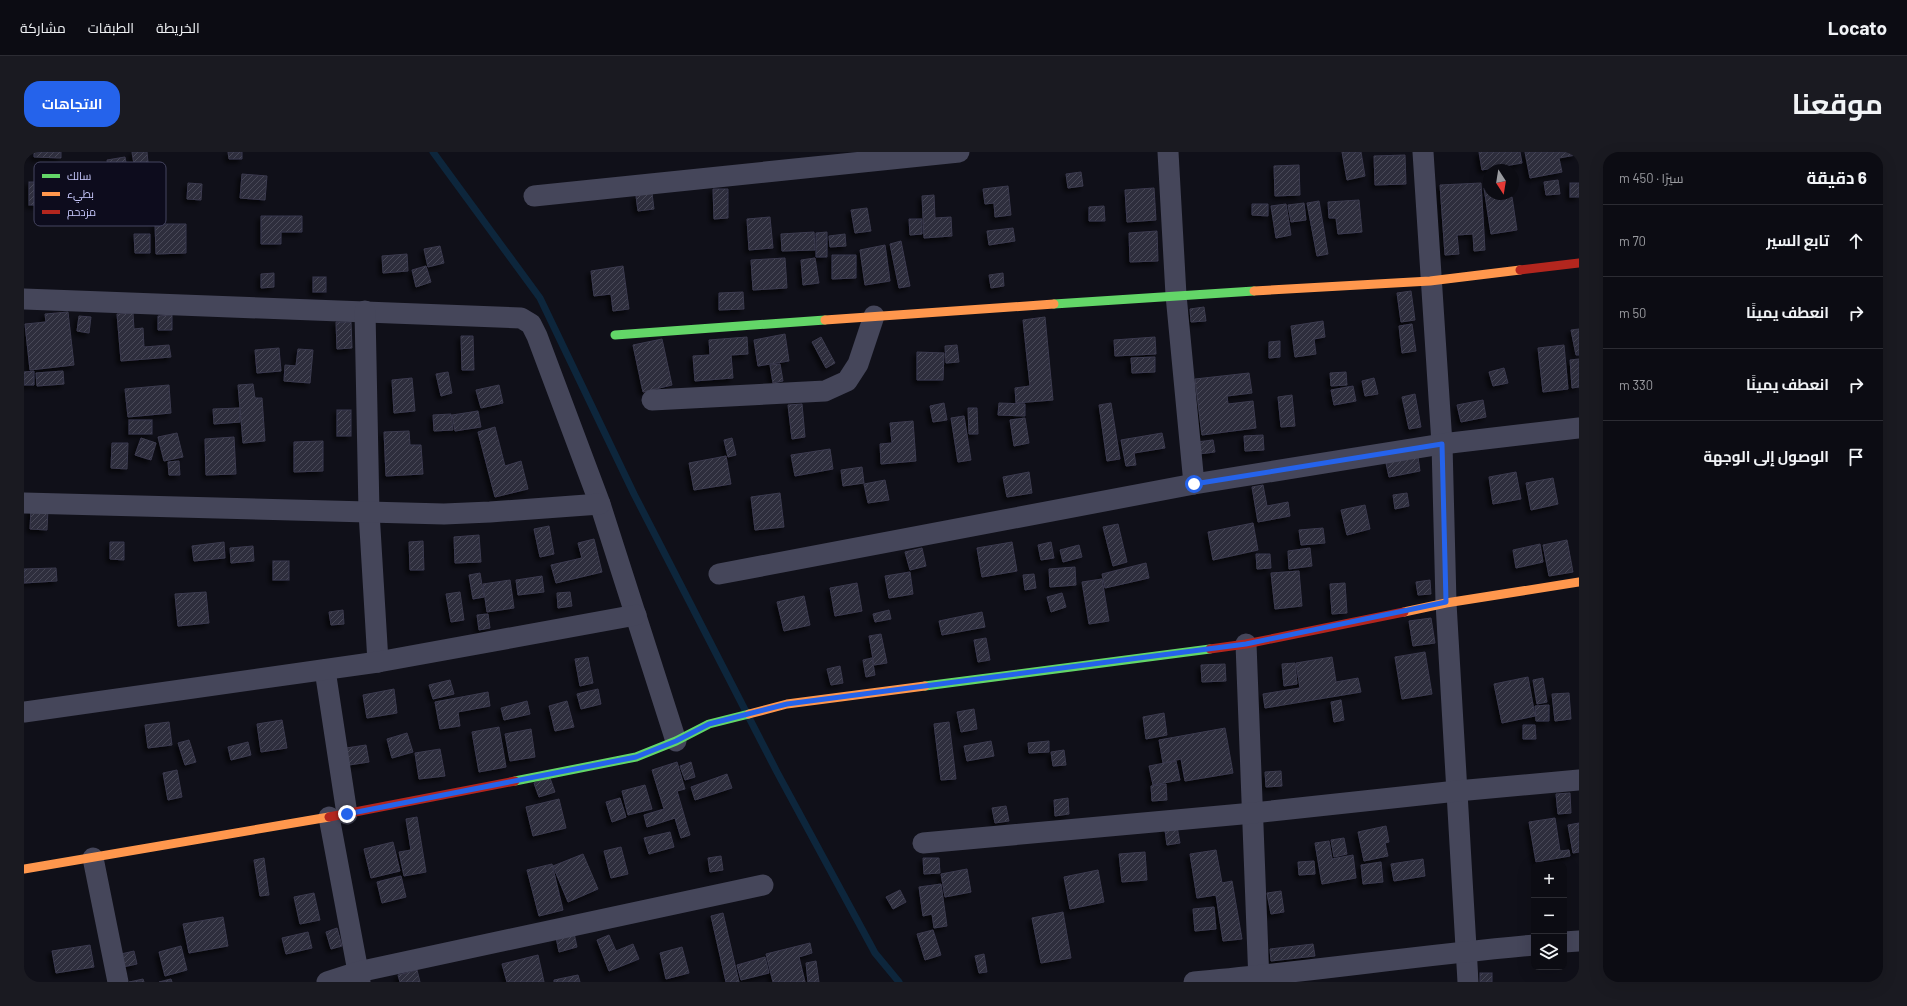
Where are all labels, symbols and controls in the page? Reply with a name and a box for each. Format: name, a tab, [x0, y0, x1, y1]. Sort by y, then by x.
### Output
text: Locato	[1828, 16, 1887, 39]
text: مشاركة	[20, 19, 66, 36]
text: الطبقات	[88, 19, 134, 36]
text: الخريطة	[156, 19, 200, 36]
button: الاتجاهات	[24, 81, 120, 127]
text: موقعنا	[1792, 86, 1883, 120]
legend	[34, 162, 166, 226]
north arrow	[1483, 164, 1519, 200]
text: 6 دقيقة	[1806, 167, 1867, 187]
text: سالك	[67, 169, 91, 182]
text: سيرًا · 450 m	[1619, 170, 1683, 186]
text: بطيء	[67, 187, 94, 203]
text: مزدحم	[67, 205, 96, 220]
icon: ahead	[1845, 230, 1867, 252]
text: تابع السير	[1766, 231, 1829, 249]
text: 70 m	[1619, 233, 1646, 249]
icon: right	[1845, 302, 1867, 324]
text: انعطف يمينًا	[1746, 303, 1829, 321]
text: 50 m	[1619, 305, 1646, 321]
icon: right	[1845, 374, 1867, 396]
text: انعطف يمينًا	[1746, 375, 1829, 393]
text: 330 m	[1619, 377, 1653, 393]
icon: arrive	[1845, 446, 1867, 468]
text: الوصول إلى الوجهة	[1703, 447, 1829, 465]
route start	[1185, 475, 1203, 493]
route end	[338, 805, 356, 823]
map controls	[1531, 862, 1567, 970]
button: +	[1531, 862, 1567, 898]
button: −	[1531, 898, 1567, 934]
button: layers	[1531, 934, 1567, 970]

